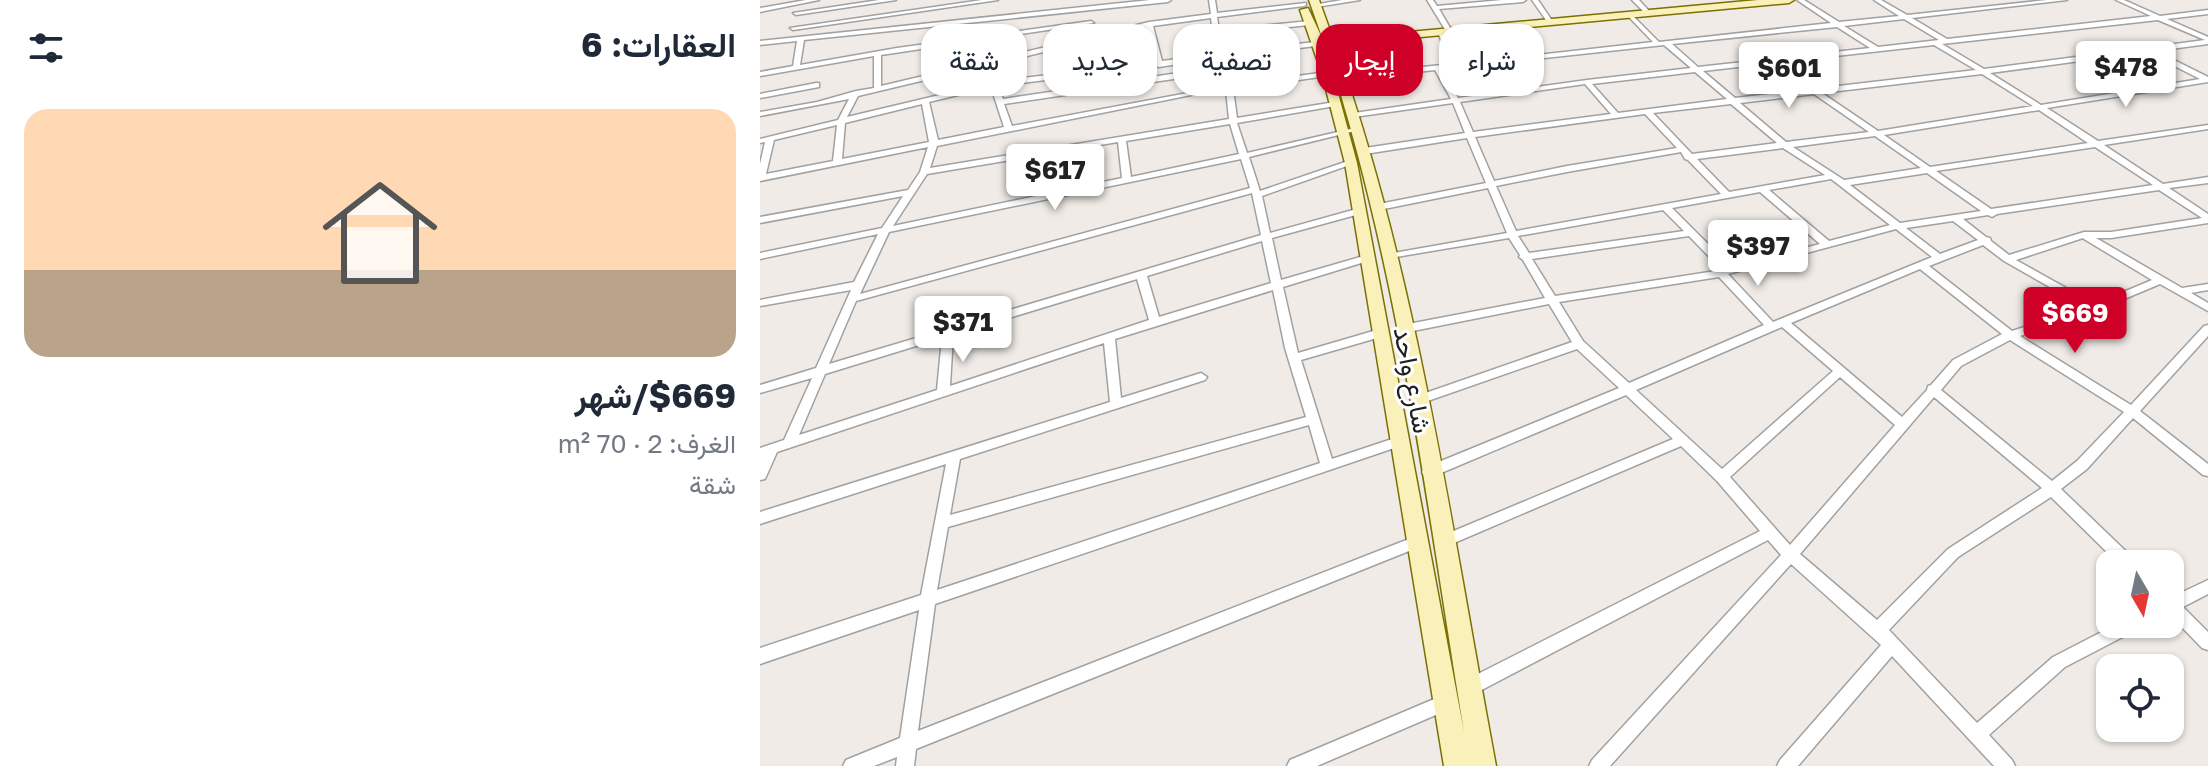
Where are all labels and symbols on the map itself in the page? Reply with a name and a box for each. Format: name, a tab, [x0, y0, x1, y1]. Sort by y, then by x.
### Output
pin: $478	[2079, 41, 2173, 109]
pin: $601	[1742, 42, 1836, 110]
pin: $617	[1008, 144, 1102, 212]
pin: $397	[1711, 220, 1805, 288]
pin: $669	[2028, 287, 2122, 355]
pin: $371	[916, 296, 1010, 364]
street label: شارع واحد	[1385, 324, 1438, 436]
north arrow	[2096, 550, 2184, 638]

